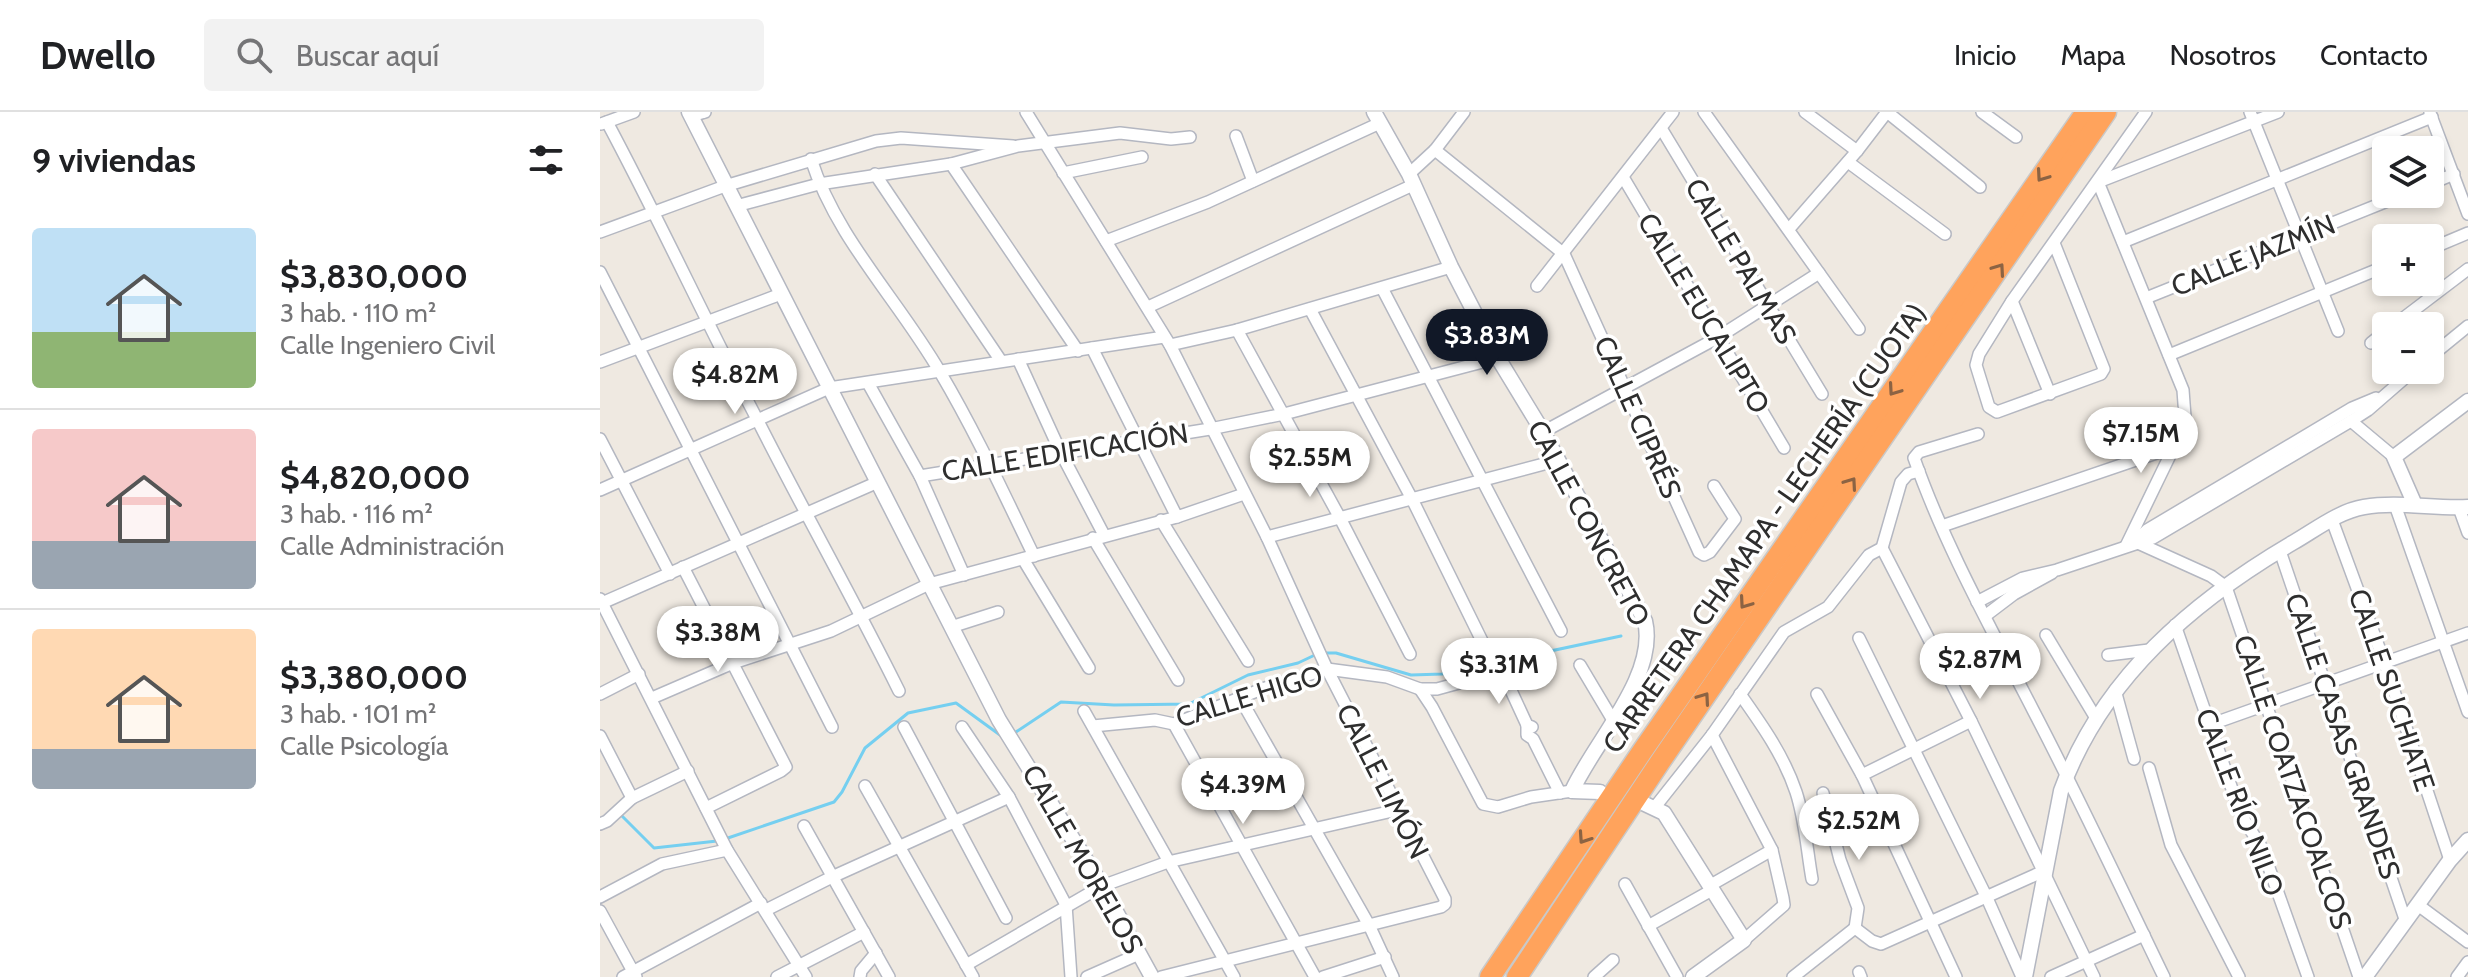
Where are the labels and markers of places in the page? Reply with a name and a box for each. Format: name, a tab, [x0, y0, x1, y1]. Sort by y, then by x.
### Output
pin: $3.83M	[1422, 309, 1552, 377]
pin: $4.82M	[670, 348, 800, 416]
pin: $7.15M	[2076, 407, 2206, 475]
pin: $2.55M	[1245, 431, 1375, 499]
pin: $3.38M	[653, 606, 783, 674]
pin: $2.87M	[1915, 633, 2045, 701]
pin: $3.31M	[1434, 638, 1564, 706]
pin: $4.39M	[1178, 758, 1308, 826]
pin: $2.52M	[1794, 794, 1924, 862]

